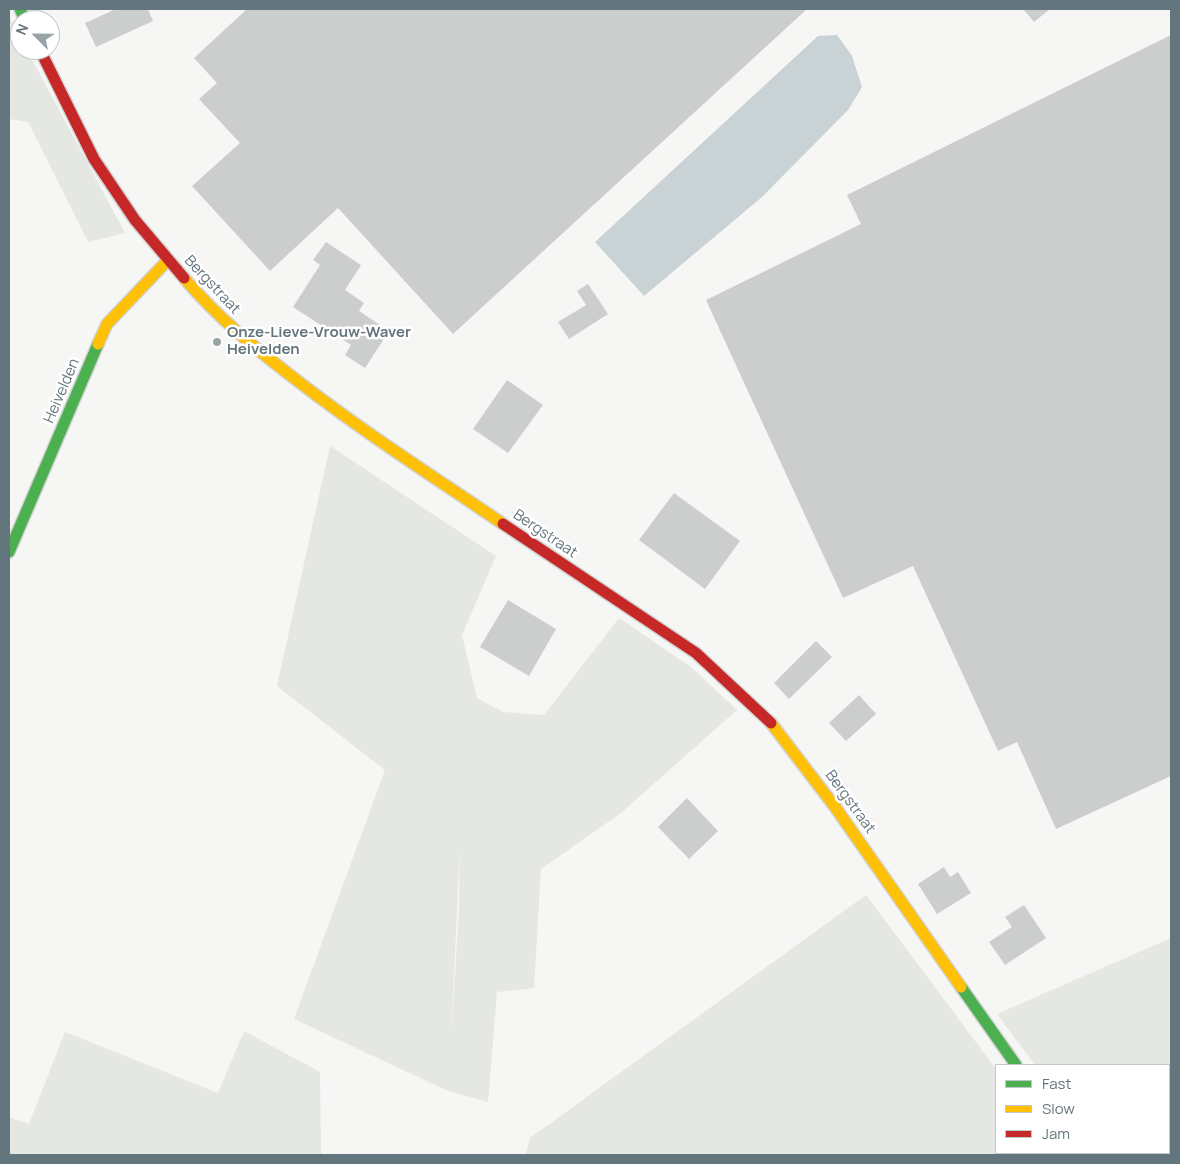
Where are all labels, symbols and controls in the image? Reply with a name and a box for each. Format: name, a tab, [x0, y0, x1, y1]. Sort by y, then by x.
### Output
north arrow	[10, 10, 60, 60]
text: N	[11, 21, 32, 38]
street label: Bergstraat	[180, 252, 244, 318]
place label: Onze-Lieve-Vrouw-Waver Heivelden	[227, 324, 411, 359]
marker: Onze-Lieve-Vrouw-Waver Heivelden	[211, 336, 223, 348]
street label: Heivelden	[40, 356, 84, 426]
street label: Bergstraat	[509, 506, 581, 562]
street label: Bergstraat	[821, 767, 879, 837]
legend	[995, 1064, 1170, 1154]
text: Fast	[1042, 1073, 1071, 1094]
text: Slow	[1042, 1098, 1075, 1119]
text: Jam	[1042, 1123, 1070, 1144]

